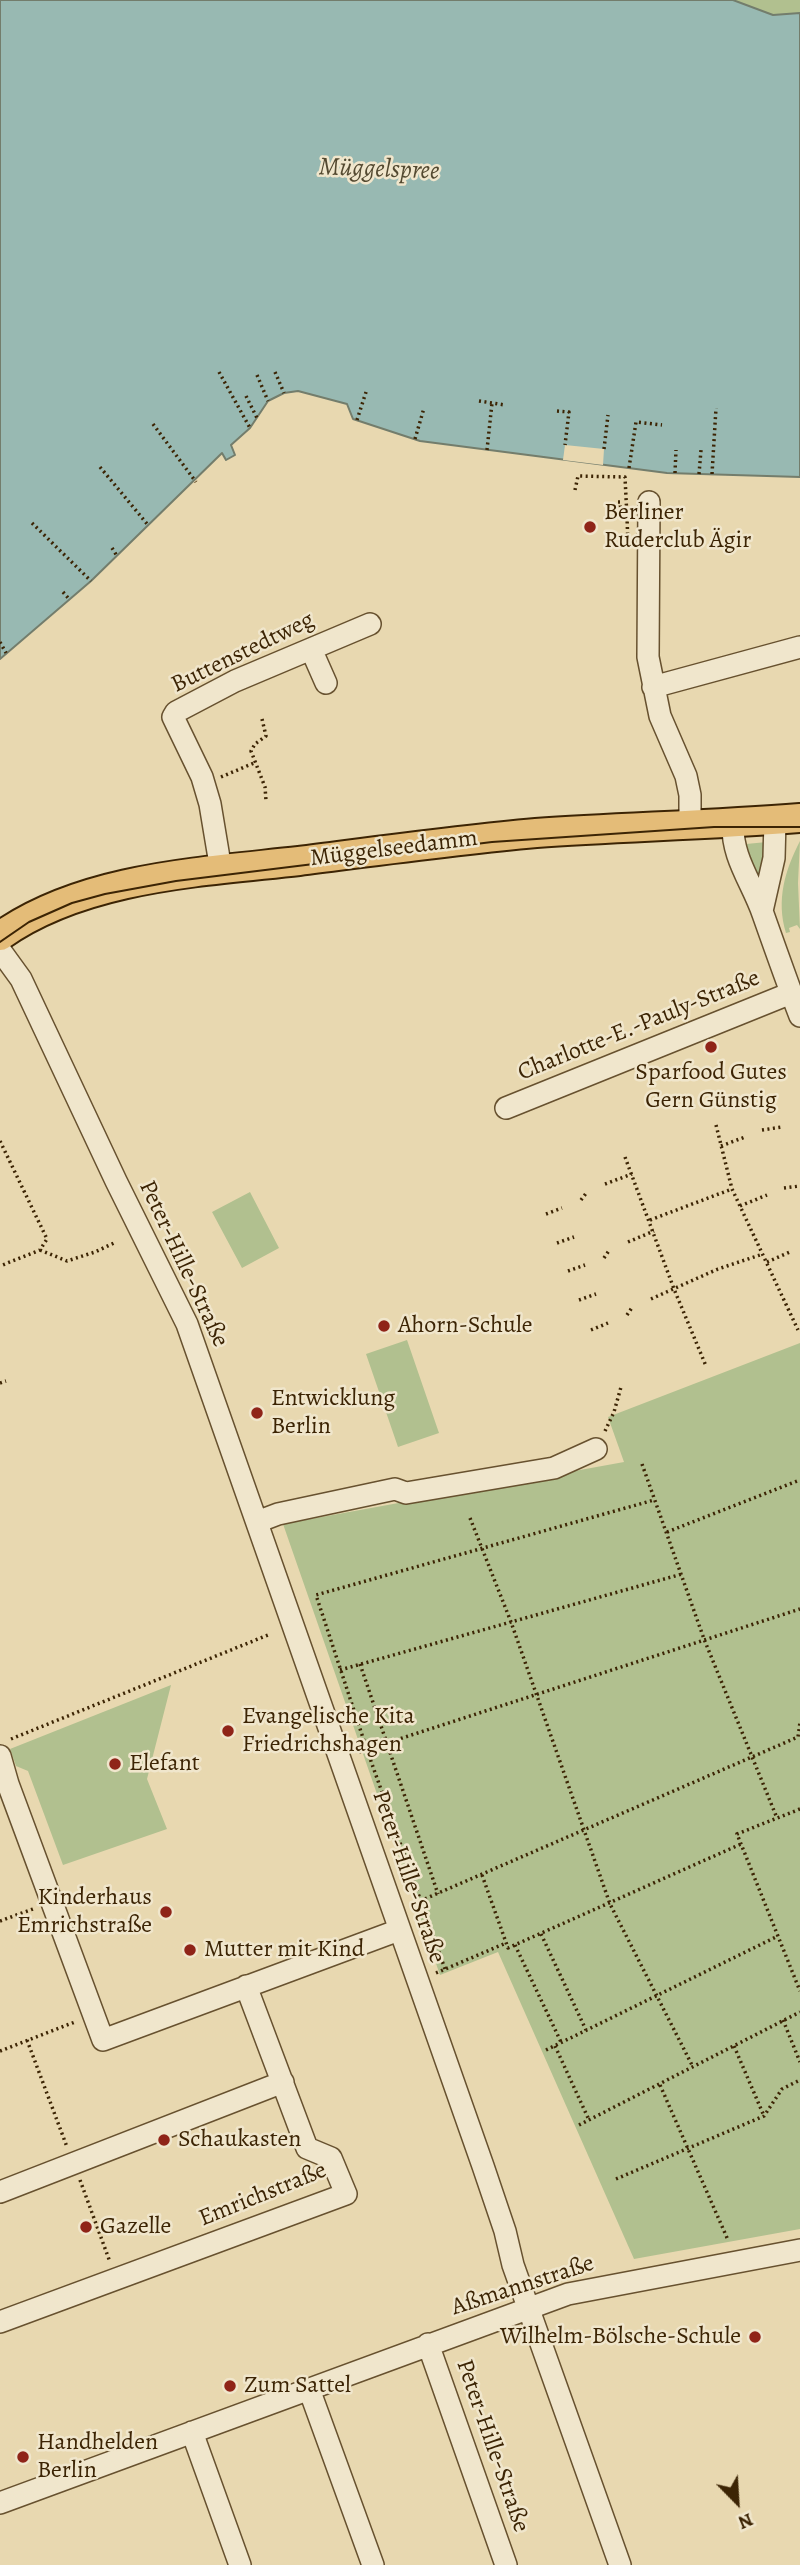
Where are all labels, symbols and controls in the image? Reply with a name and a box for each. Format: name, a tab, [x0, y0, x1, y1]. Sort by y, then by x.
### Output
water label: Müggelspree	[318, 152, 440, 188]
place label: Berliner Ruderclub Ägir	[604, 499, 751, 555]
marker: Berliner Ruderclub Ägir	[582, 519, 598, 535]
street label: Buttenstedtweg	[167, 606, 319, 700]
street label: Müggelseedamm	[309, 824, 479, 874]
street label: Charlotte-E.-Pauly-Straße	[514, 964, 764, 1088]
marker: Sparfood Gutes Gern Günstig	[703, 1039, 719, 1055]
place label: Sparfood Gutes Gern Günstig	[635, 1059, 787, 1115]
street label: Peter-Hille-Straße	[132, 1176, 234, 1352]
place label: Ahorn-Schule	[398, 1312, 533, 1340]
marker: Ahorn-Schule	[376, 1318, 392, 1334]
place label: Entwicklung Berlin	[271, 1385, 395, 1441]
marker: Entwicklung Berlin	[249, 1405, 265, 1421]
place label: Evangelische Kita Friedrichshagen	[242, 1703, 415, 1759]
marker: Evangelische Kita Friedrichshagen	[220, 1723, 236, 1739]
place label: Elefant	[129, 1750, 200, 1778]
marker: Elefant	[107, 1756, 123, 1772]
street label: Peter-Hille-Straße	[365, 1787, 451, 1967]
place label: Kinderhaus Emrichstraße	[17, 1884, 152, 1940]
marker: Kinderhaus Emrichstraße	[158, 1904, 174, 1920]
place label: Mutter mit Kind	[204, 1936, 365, 1964]
marker: Mutter mit Kind	[182, 1942, 198, 1958]
place label: Schaukasten	[178, 2126, 302, 2154]
marker: Schaukasten	[156, 2132, 172, 2148]
street label: Emrichstraße	[195, 2156, 331, 2234]
place label: Gazelle	[100, 2213, 171, 2241]
marker: Gazelle	[78, 2219, 94, 2235]
street label: Aßmannstraße	[448, 2249, 598, 2323]
place label: Wilhelm-Bölsche-Schule	[500, 2323, 741, 2351]
marker: Wilhelm-Bölsche-Schule	[747, 2329, 763, 2345]
street label: Peter-Hille-Straße	[449, 2356, 535, 2536]
place label: Zum Sattel	[244, 2372, 351, 2400]
marker: Zum Sattel	[222, 2378, 238, 2394]
place label: Handhelden Berlin	[37, 2429, 158, 2485]
marker: Handhelden Berlin	[15, 2449, 31, 2465]
north arrow	[702, 2467, 772, 2537]
text: N	[734, 2506, 757, 2536]

